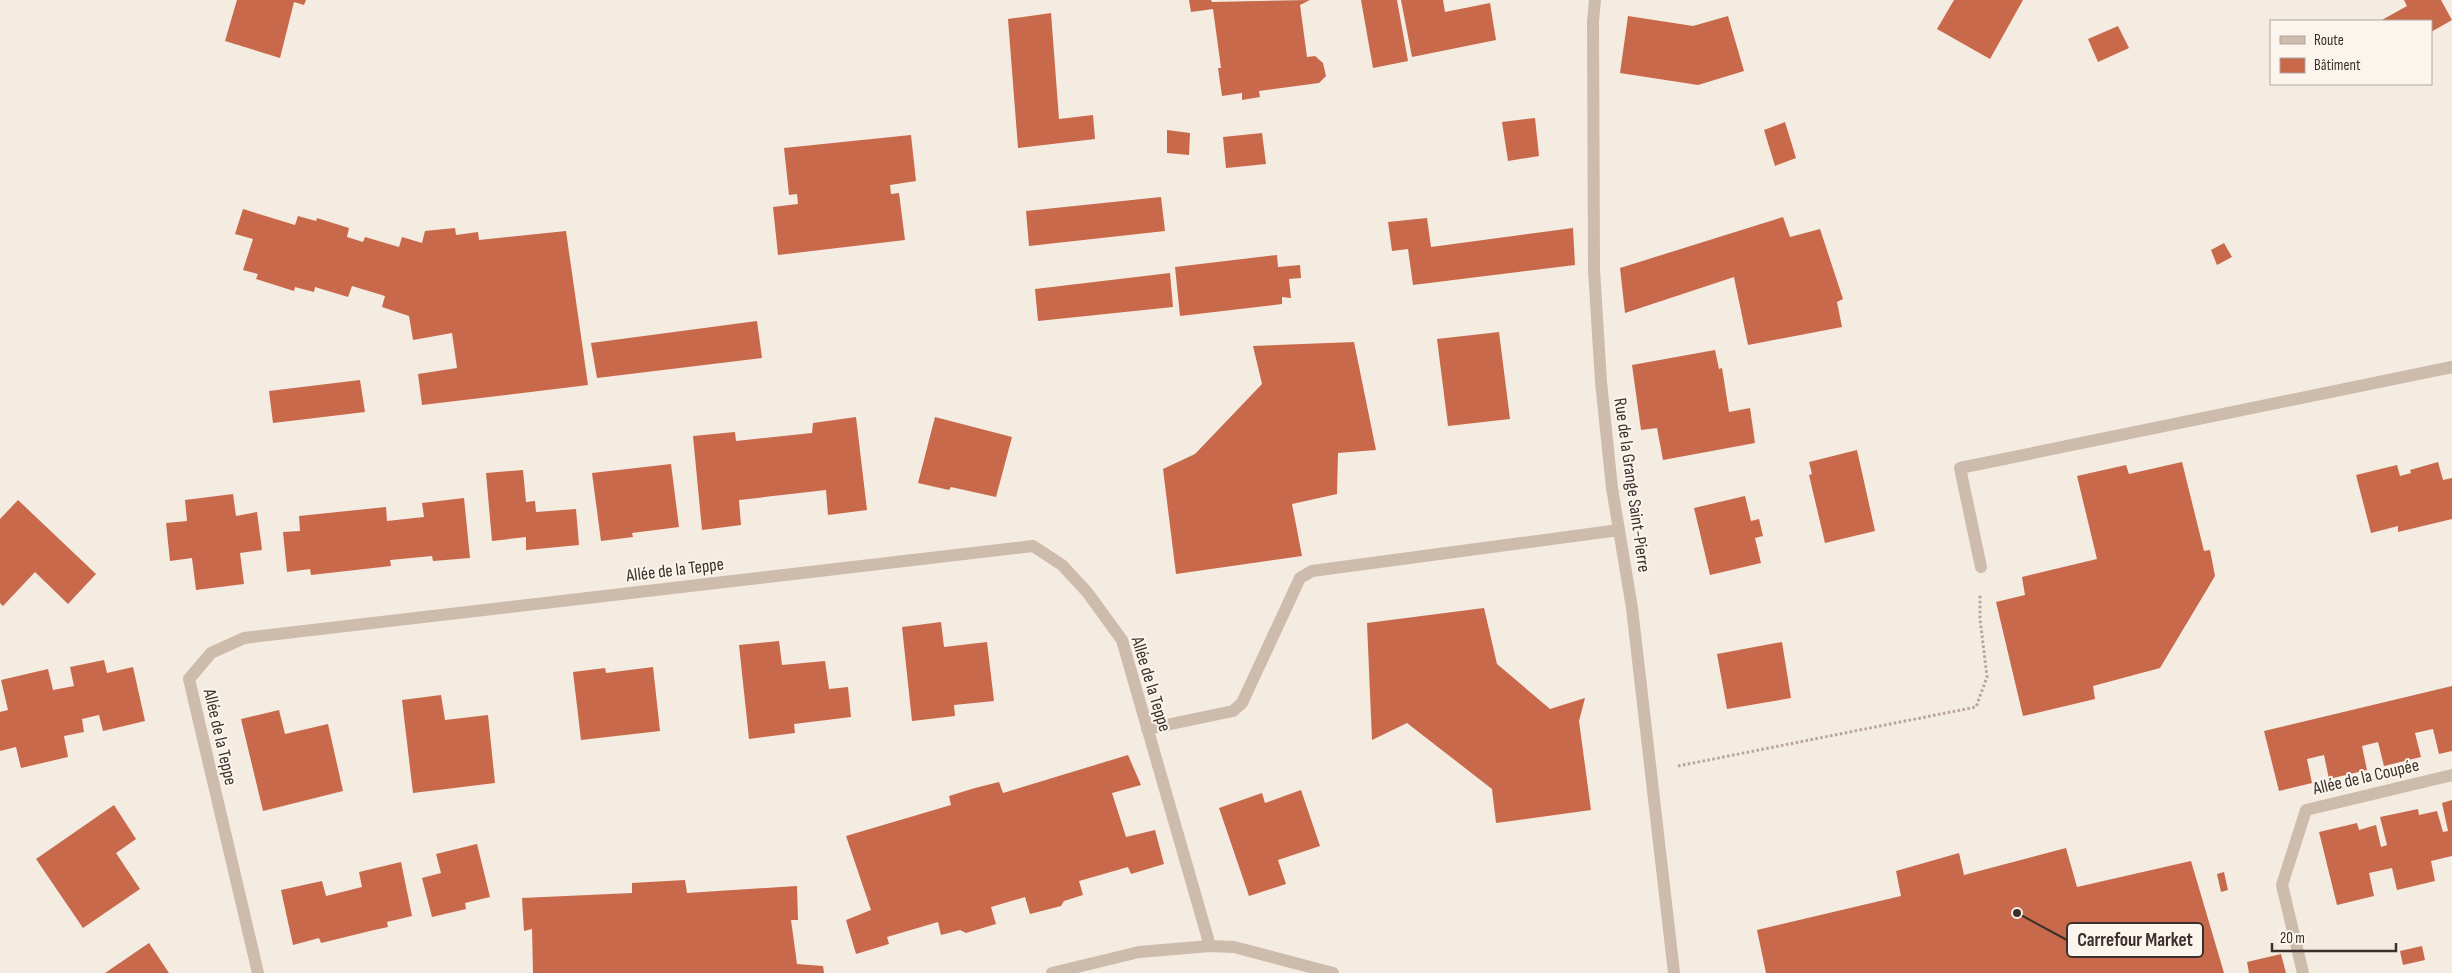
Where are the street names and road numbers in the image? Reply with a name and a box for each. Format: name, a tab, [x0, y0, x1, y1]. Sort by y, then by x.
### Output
street label: Rue de la Grange Saint-Pierre	[1609, 396, 1655, 574]
street label: Allée de la Teppe	[624, 554, 725, 587]
street label: Allée de la Teppe	[1126, 633, 1175, 734]
street label: Allée de la Teppe	[198, 686, 241, 787]
street label: Allée de la Coupée	[2310, 755, 2421, 800]

